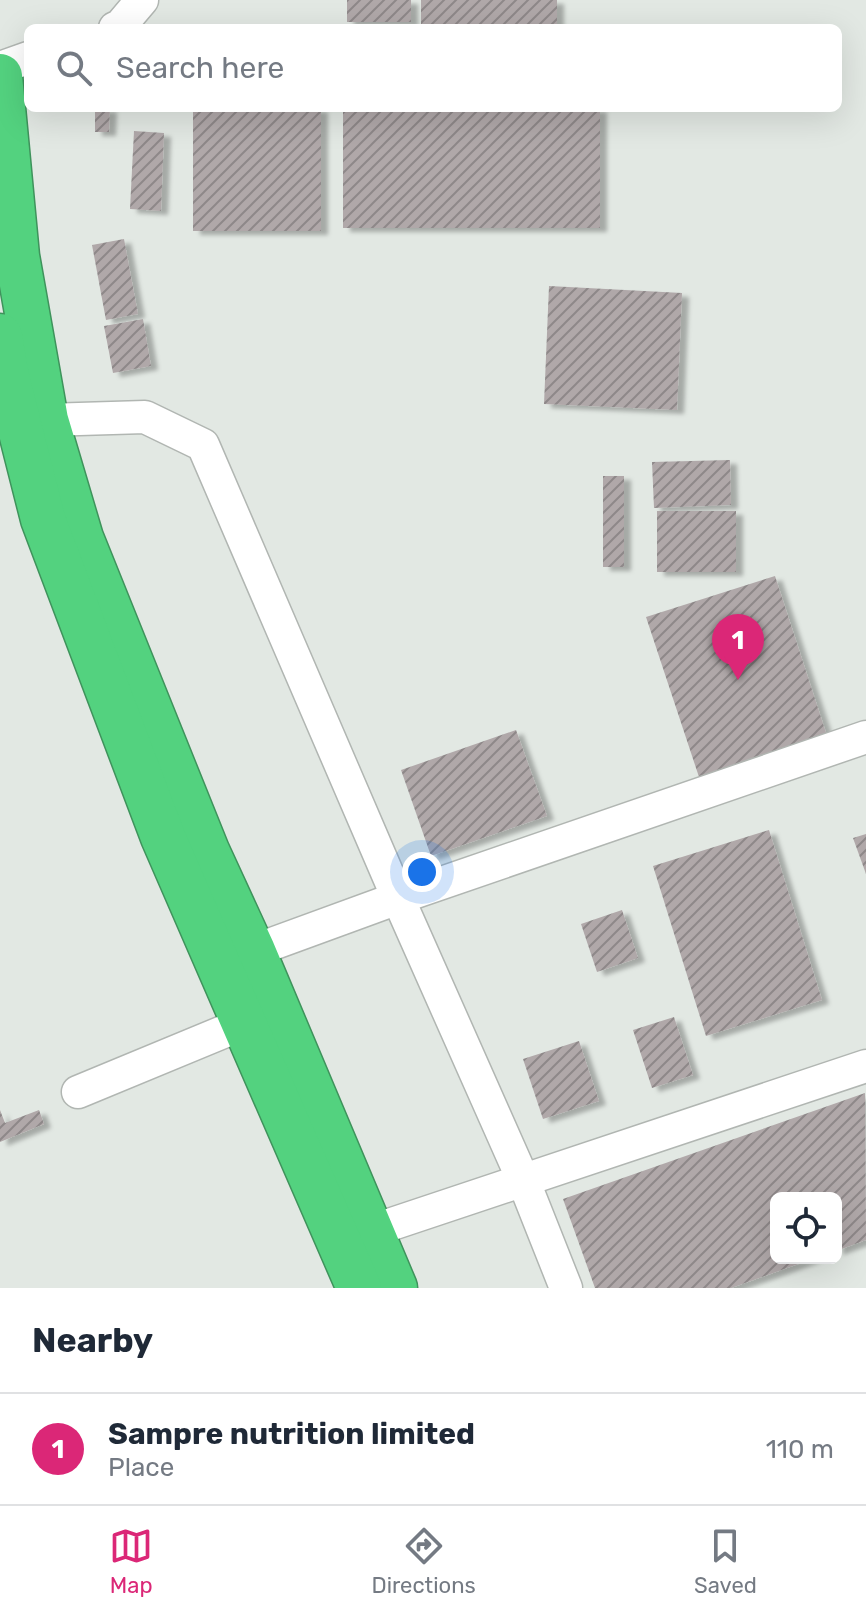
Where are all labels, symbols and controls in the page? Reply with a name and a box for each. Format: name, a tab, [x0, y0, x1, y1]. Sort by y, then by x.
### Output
search box	[24, 24, 842, 112]
icon: search	[52, 46, 96, 90]
text: Search here	[116, 50, 284, 86]
pin: 1	[712, 614, 764, 680]
your location	[402, 852, 442, 892]
map controls	[770, 1192, 842, 1264]
button: locate	[770, 1192, 842, 1264]
text: Nearby	[32, 1320, 153, 1361]
text: Sampre nutrition limited	[108, 1416, 475, 1452]
text: 1	[52, 1434, 64, 1465]
text: 110 m	[766, 1434, 834, 1465]
text: Place	[108, 1452, 174, 1483]
tab: Map	[109, 1524, 153, 1599]
tab: Directions	[371, 1524, 476, 1599]
tab: Saved	[694, 1524, 757, 1599]

